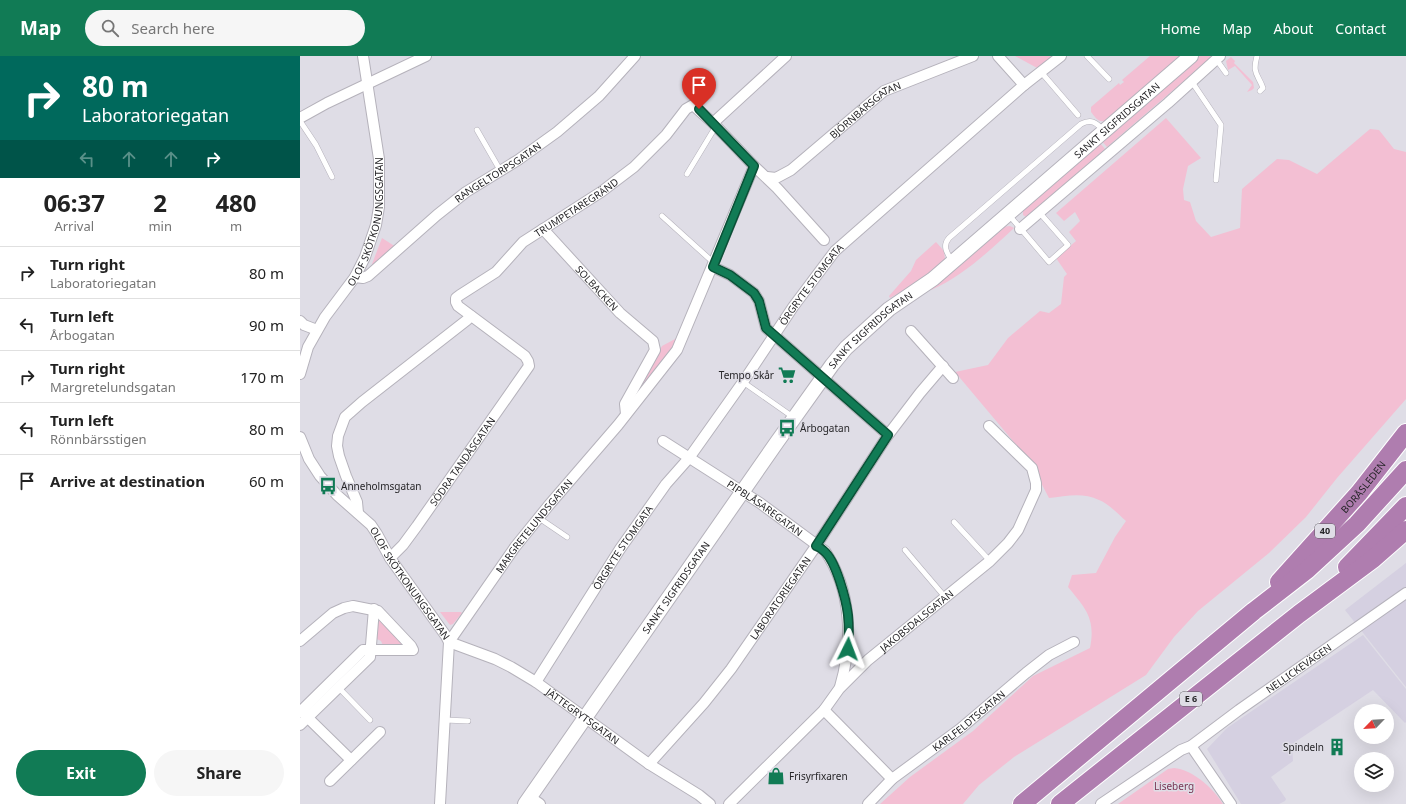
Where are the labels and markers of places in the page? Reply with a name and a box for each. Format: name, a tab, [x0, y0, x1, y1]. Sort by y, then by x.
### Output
pin	[682, 68, 716, 109]
supermarket icon: Tempo Skår	[777, 365, 797, 385]
place label: Tempo Skår	[719, 368, 774, 382]
bus stop icon: Årbogatan	[777, 418, 797, 438]
place label: Årbogatan	[800, 421, 850, 435]
bus stop icon: Anneholmsgatan	[318, 476, 338, 496]
place label: Anneholmsgatan	[341, 479, 422, 493]
building icon: Spindeln	[1327, 737, 1347, 757]
place label: Spindeln	[1283, 740, 1324, 754]
shop icon: Frisyrfixaren	[766, 766, 786, 786]
place label: Frisyrfixaren	[789, 769, 848, 783]

